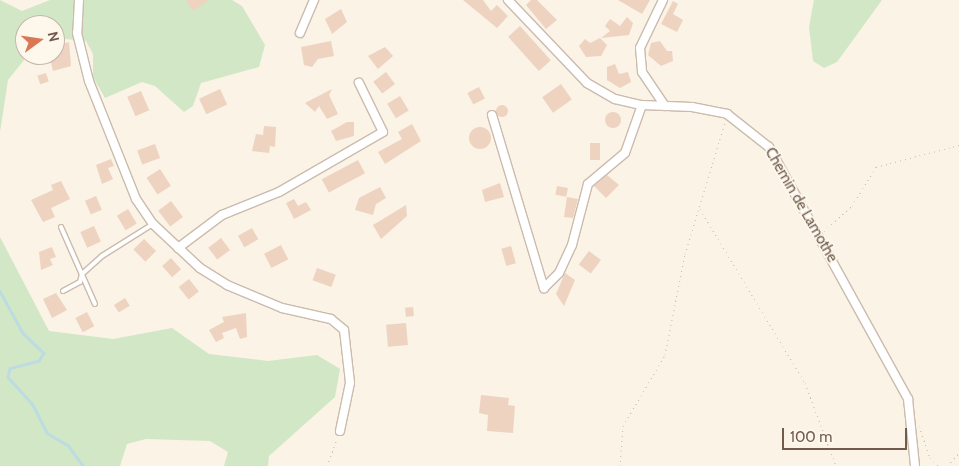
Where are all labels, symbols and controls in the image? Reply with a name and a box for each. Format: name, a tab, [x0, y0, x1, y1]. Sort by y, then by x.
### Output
north arrow	[15, 15, 65, 65]
text: N	[44, 30, 64, 44]
street label: Chemin de Lamothe	[761, 144, 841, 266]
scale bar	[784, 418, 909, 450]
text: 100 m	[790, 428, 832, 446]

